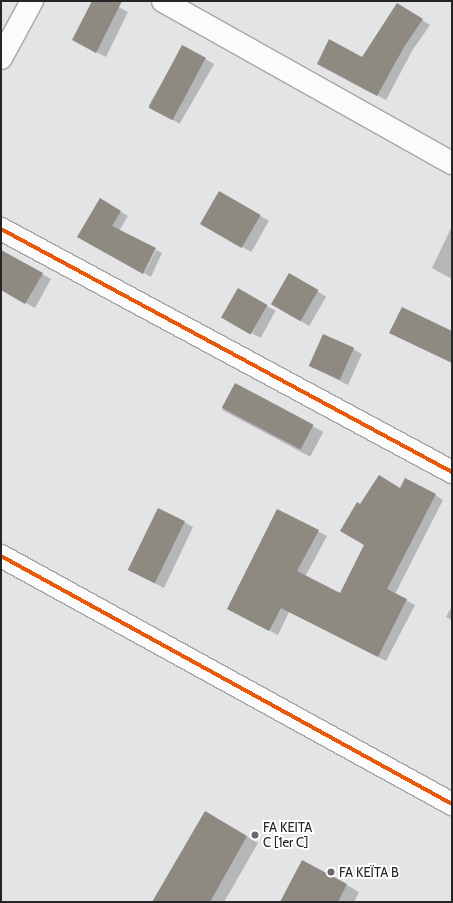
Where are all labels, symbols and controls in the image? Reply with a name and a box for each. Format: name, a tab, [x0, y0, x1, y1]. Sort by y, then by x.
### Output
place label: FA KEITA C [1er C]	[263, 820, 312, 851]
marker: FA KEITA C [1er C]	[250, 830, 260, 840]
place label: FA KEÏTA B	[339, 864, 399, 880]
marker: FA KEÏTA B	[326, 867, 336, 877]

